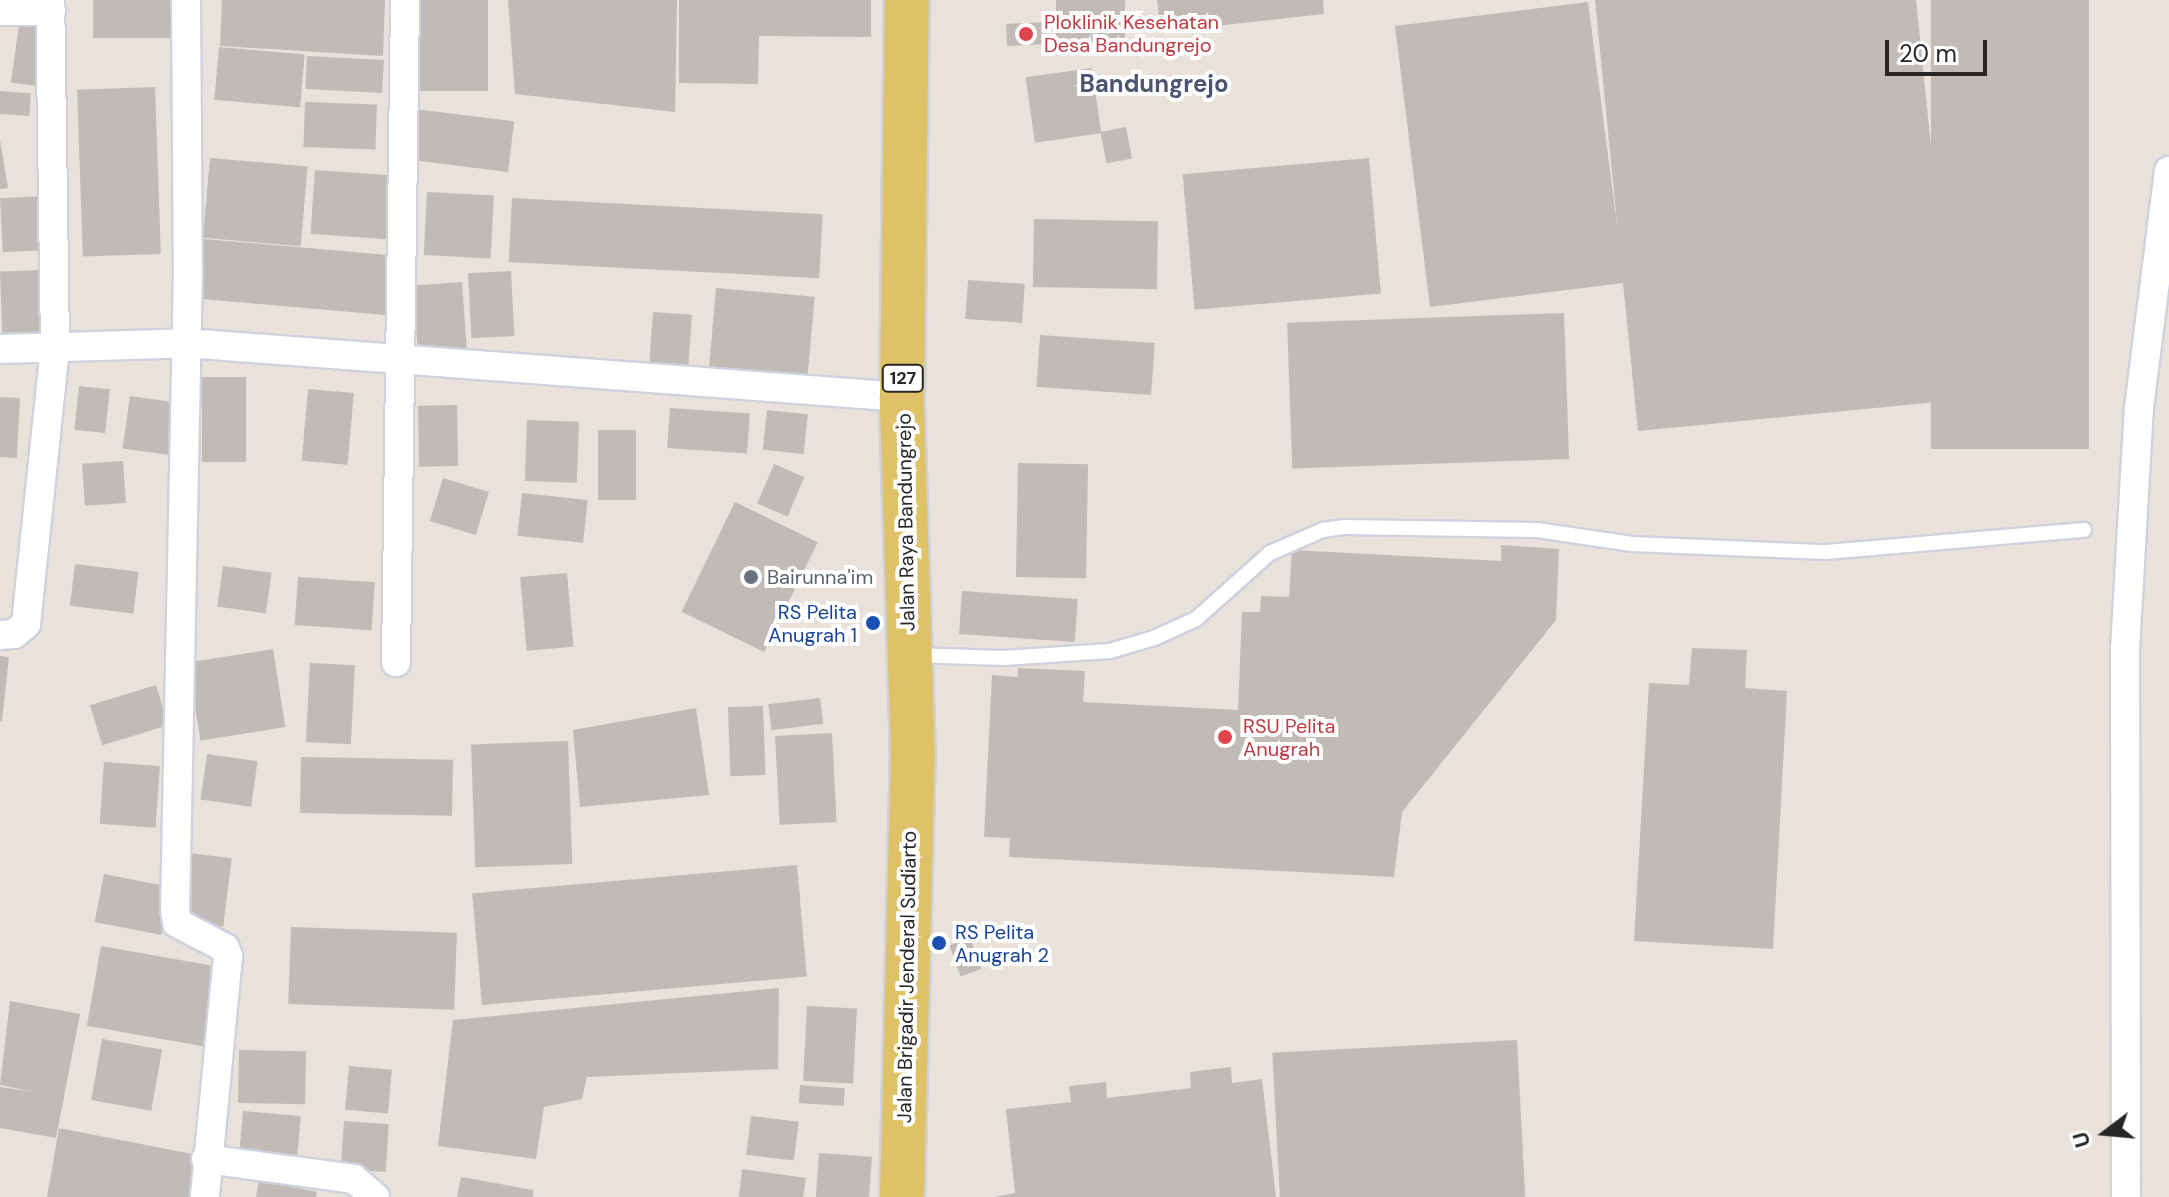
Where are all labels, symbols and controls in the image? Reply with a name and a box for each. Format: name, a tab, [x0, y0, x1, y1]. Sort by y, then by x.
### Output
place label: Ploklinik Kesehatan Desa Bandungrejo	[1044, 10, 1219, 57]
marker: Ploklinik Kesehatan Desa Bandungrejo	[1015, 23, 1037, 45]
scale bar	[1889, 24, 1991, 74]
text: 20 m	[1899, 38, 1957, 69]
district label: Bandungrejo	[1079, 70, 1229, 98]
road number: 127	[881, 364, 925, 392]
street label: Jalan Raya Bandungrejo	[892, 413, 920, 631]
place label: Bairunna'im	[767, 565, 873, 589]
marker: Bairunna'im	[742, 568, 760, 586]
place label: RS Pelita Anugrah 1	[768, 600, 857, 647]
marker: RS Pelita Anugrah 1	[864, 614, 882, 632]
place label: RSU Pelita Anugrah	[1243, 714, 1335, 761]
marker: RSU Pelita Anugrah	[1214, 726, 1236, 748]
street label: Jalan Brigadir Jenderal Sudiarto	[892, 831, 922, 1123]
place label: RS Pelita Anugrah 2	[955, 920, 1049, 967]
marker: RS Pelita Anugrah 2	[930, 934, 948, 952]
north arrow	[2065, 1093, 2145, 1173]
text: U	[2065, 1129, 2097, 1151]

